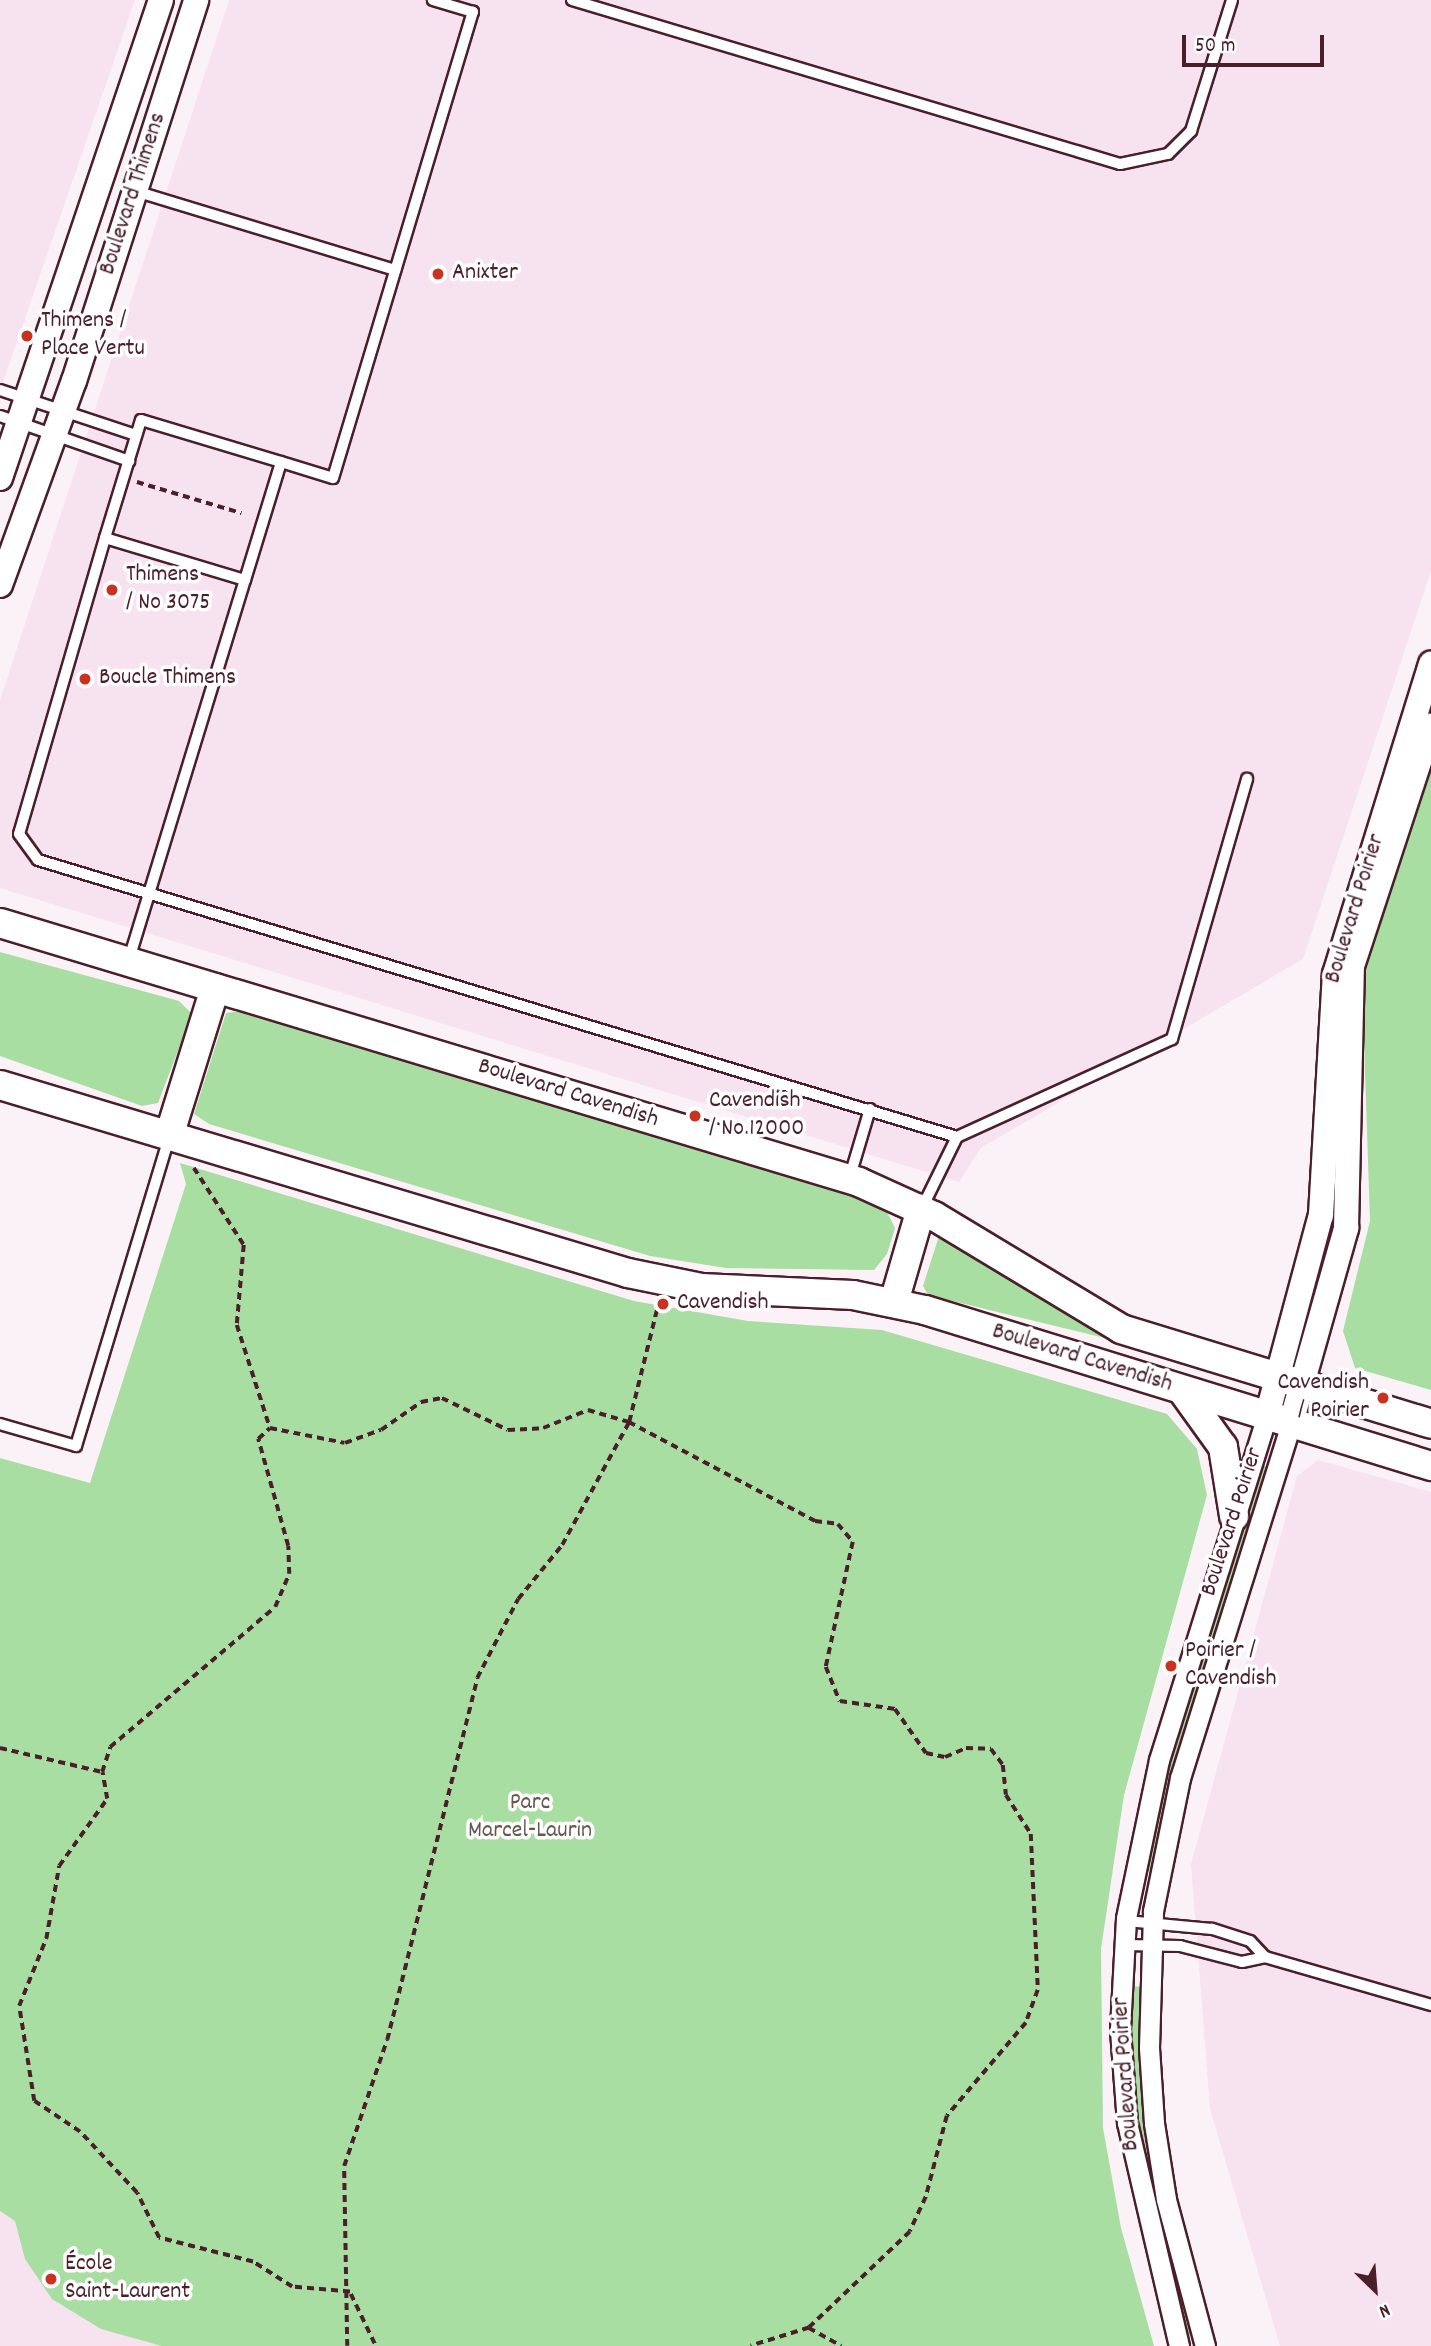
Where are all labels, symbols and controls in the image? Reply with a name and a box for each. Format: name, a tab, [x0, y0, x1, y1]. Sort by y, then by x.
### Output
scale bar	[1186, 21, 1328, 65]
text: 50 m	[1195, 32, 1235, 62]
street label: Boulevard Thimens	[94, 109, 174, 279]
place label: Anixter	[452, 260, 518, 288]
marker: Anixter	[430, 266, 446, 282]
place label: Thimens / Place Vertu	[41, 308, 145, 364]
marker: Thimens / Place Vertu	[19, 328, 35, 344]
place label: Thimens / No 3075	[126, 562, 210, 618]
marker: Thimens / No 3075	[104, 582, 120, 598]
place label: Boucle Thimens	[99, 665, 236, 693]
marker: Boucle Thimens	[77, 671, 93, 687]
street label: Boulevard Poirier	[1320, 831, 1392, 987]
street label: Boulevard Cavendish	[474, 1053, 662, 1135]
place label: Cavendish / No 12000	[709, 1088, 804, 1144]
marker: Cavendish / No 12000	[687, 1108, 703, 1124]
place label: Cavendish	[677, 1290, 769, 1318]
marker: Cavendish	[655, 1296, 671, 1312]
street label: Boulevard Cavendish	[988, 1318, 1176, 1400]
place label: Cavendish / Poirier	[1277, 1370, 1369, 1426]
marker: Cavendish / Poirier	[1375, 1390, 1391, 1406]
street label: Boulevard Poirier	[1195, 1444, 1271, 1600]
place label: Poirier / Cavendish	[1185, 1638, 1277, 1694]
marker: Poirier / Cavendish	[1163, 1658, 1179, 1674]
park label: Parc Marcel-Laurin	[468, 1790, 592, 1846]
street label: Boulevard Poirier	[1107, 1996, 1147, 2152]
place label: École Saint-Laurent	[65, 2251, 190, 2307]
north arrow	[1340, 2255, 1410, 2325]
marker: École Saint-Laurent	[43, 2271, 59, 2287]
text: N	[1374, 2295, 1394, 2324]

